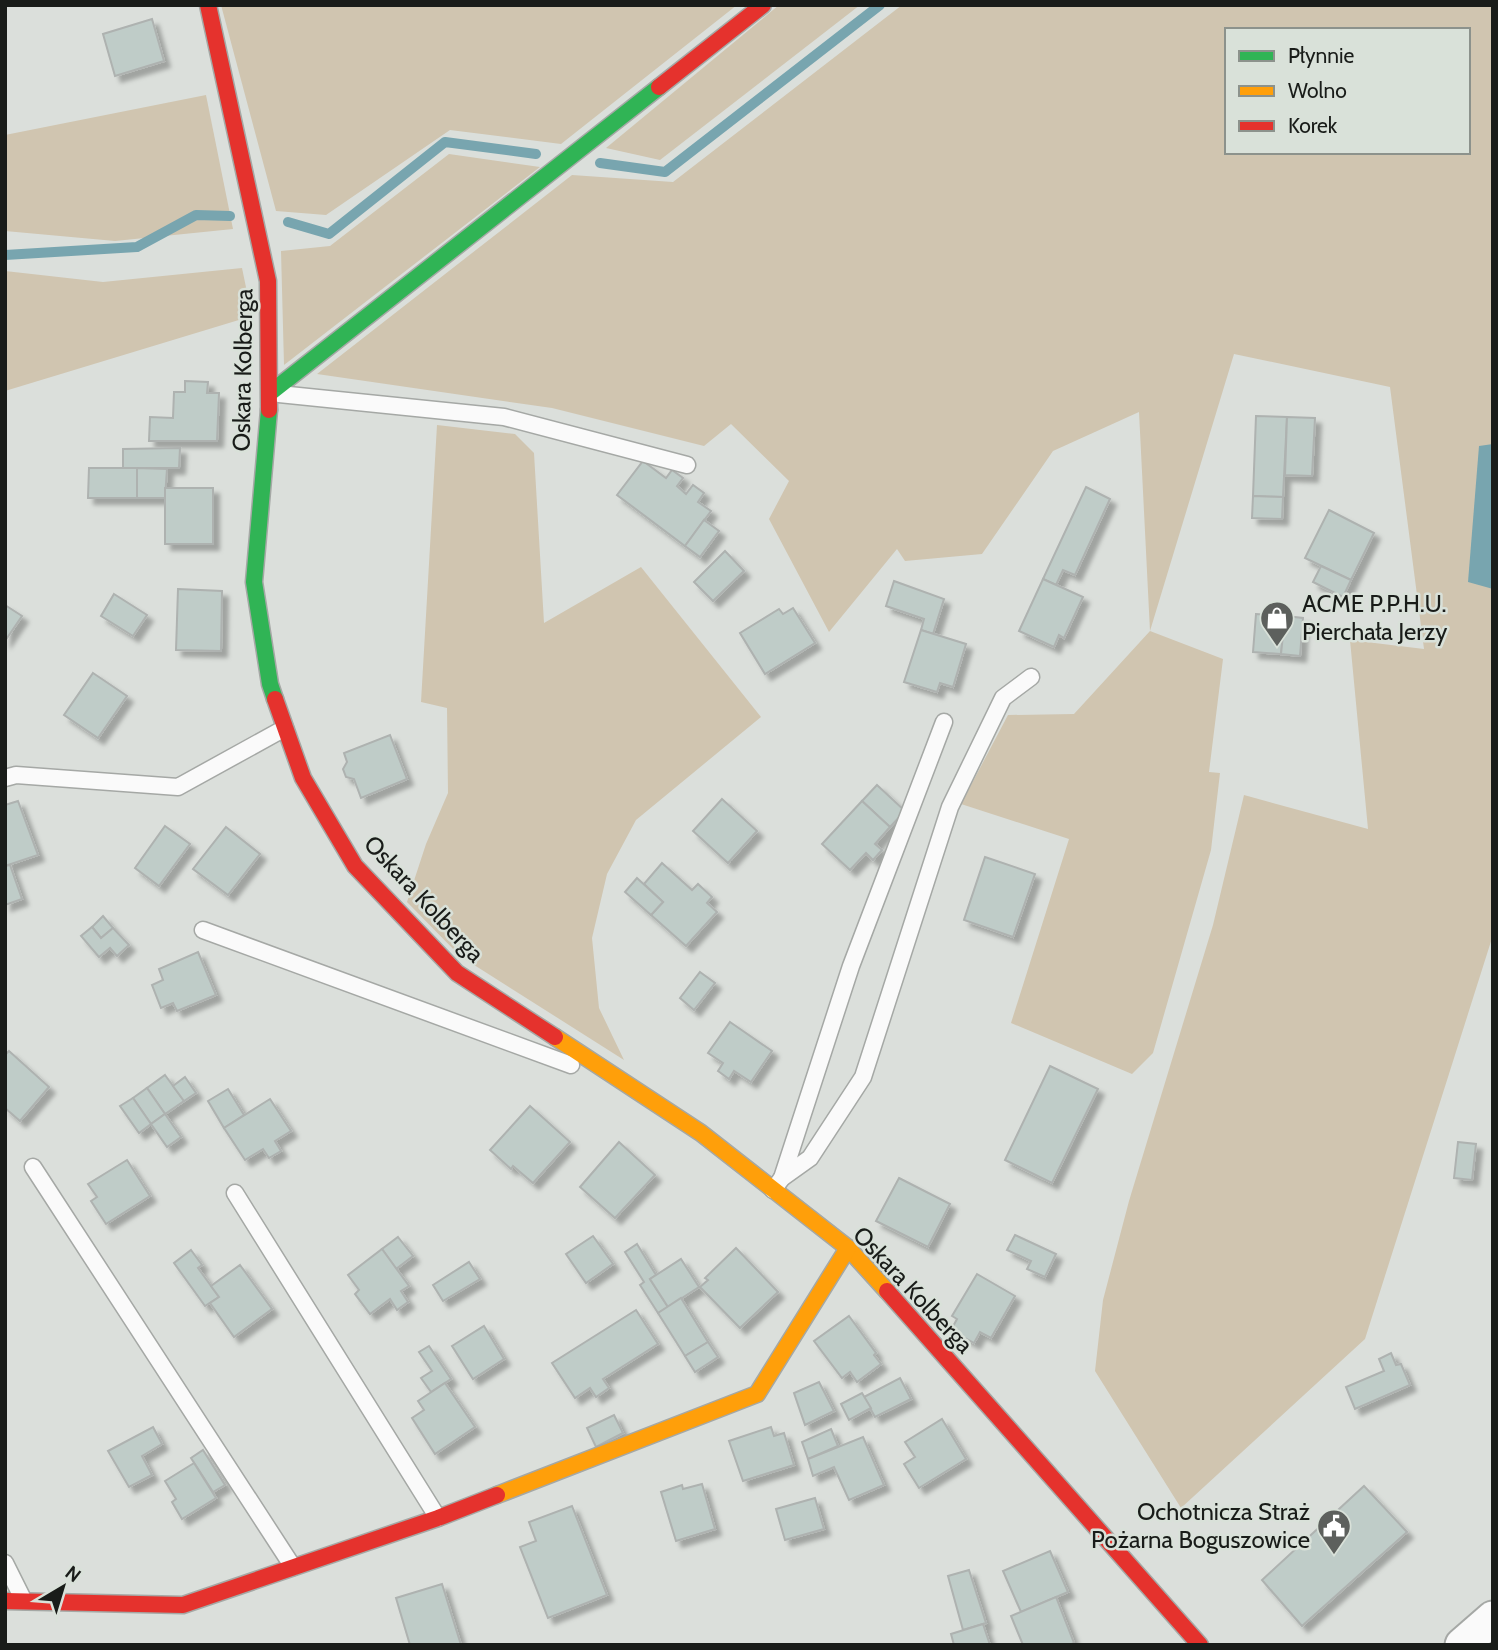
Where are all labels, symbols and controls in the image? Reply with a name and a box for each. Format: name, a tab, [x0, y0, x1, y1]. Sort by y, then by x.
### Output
legend	[1225, 28, 1470, 154]
text: Płynnie	[1288, 43, 1355, 68]
text: Wolno	[1288, 78, 1347, 103]
text: Korek	[1288, 113, 1338, 138]
street label: Oskara Kolberga	[227, 288, 258, 452]
place label: ACME P.P.H.U. Pierchała Jerzy	[1302, 589, 1447, 646]
shop icon: ACME P.P.H.U. Pierchała Jerzy	[1258, 599, 1296, 648]
street label: Oskara Kolberga	[358, 829, 491, 968]
street label: Oskara Kolberga	[847, 1220, 980, 1359]
place label: Ochotnicza Straż Pożarna Boguszowice	[1091, 1497, 1310, 1554]
public building icon: Ochotnicza Straż Pożarna Boguszowice	[1315, 1507, 1353, 1556]
north arrow	[28, 1552, 98, 1622]
text: N	[61, 1561, 86, 1587]

